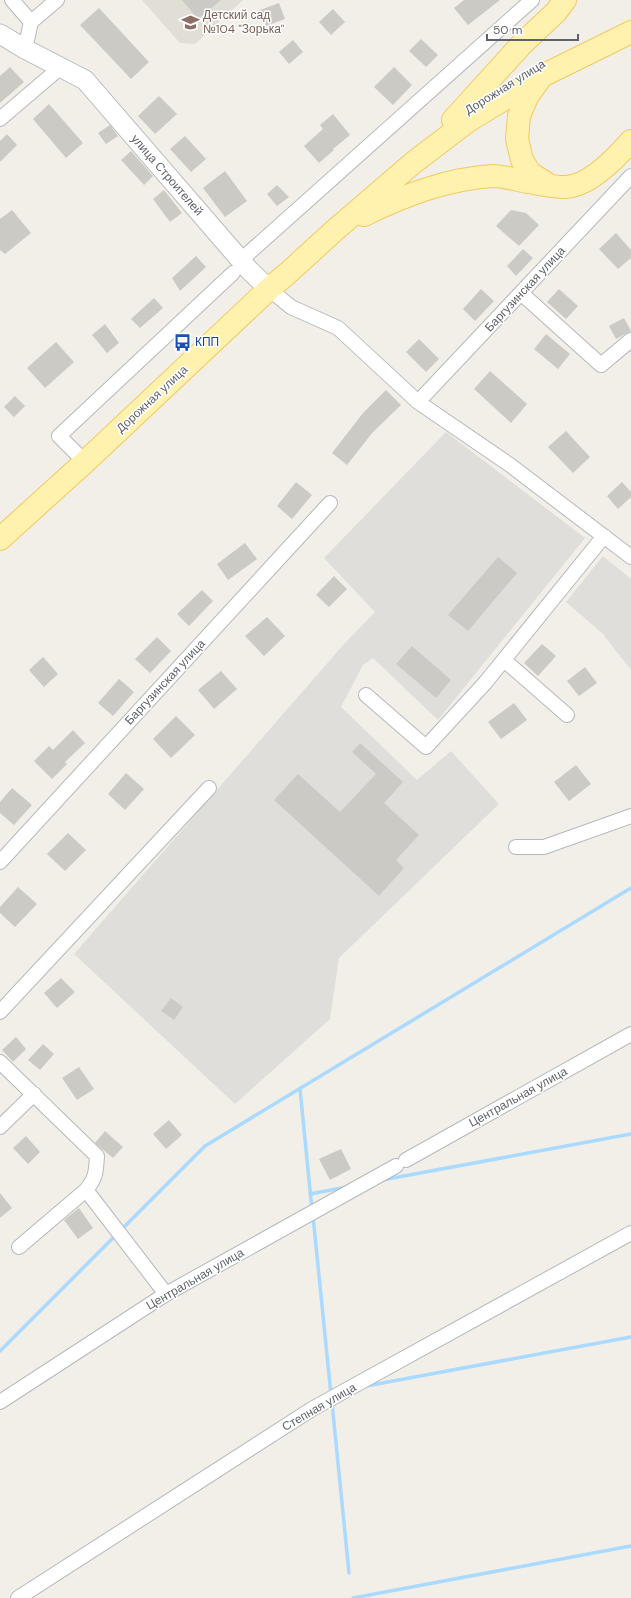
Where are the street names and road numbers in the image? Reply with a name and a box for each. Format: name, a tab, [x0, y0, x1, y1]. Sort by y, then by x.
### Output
street label: Дорожная улица	[462, 56, 549, 118]
street label: улица Строителей	[127, 131, 207, 219]
street label: Баргузинская улица	[481, 243, 569, 335]
street label: Дорожная улица	[113, 362, 191, 436]
street label: Баргузинская улица	[121, 636, 209, 728]
street label: Центральная улица	[466, 1063, 570, 1131]
street label: Центральная улица	[143, 1244, 247, 1313]
street label: Степная улица	[279, 1379, 359, 1435]

